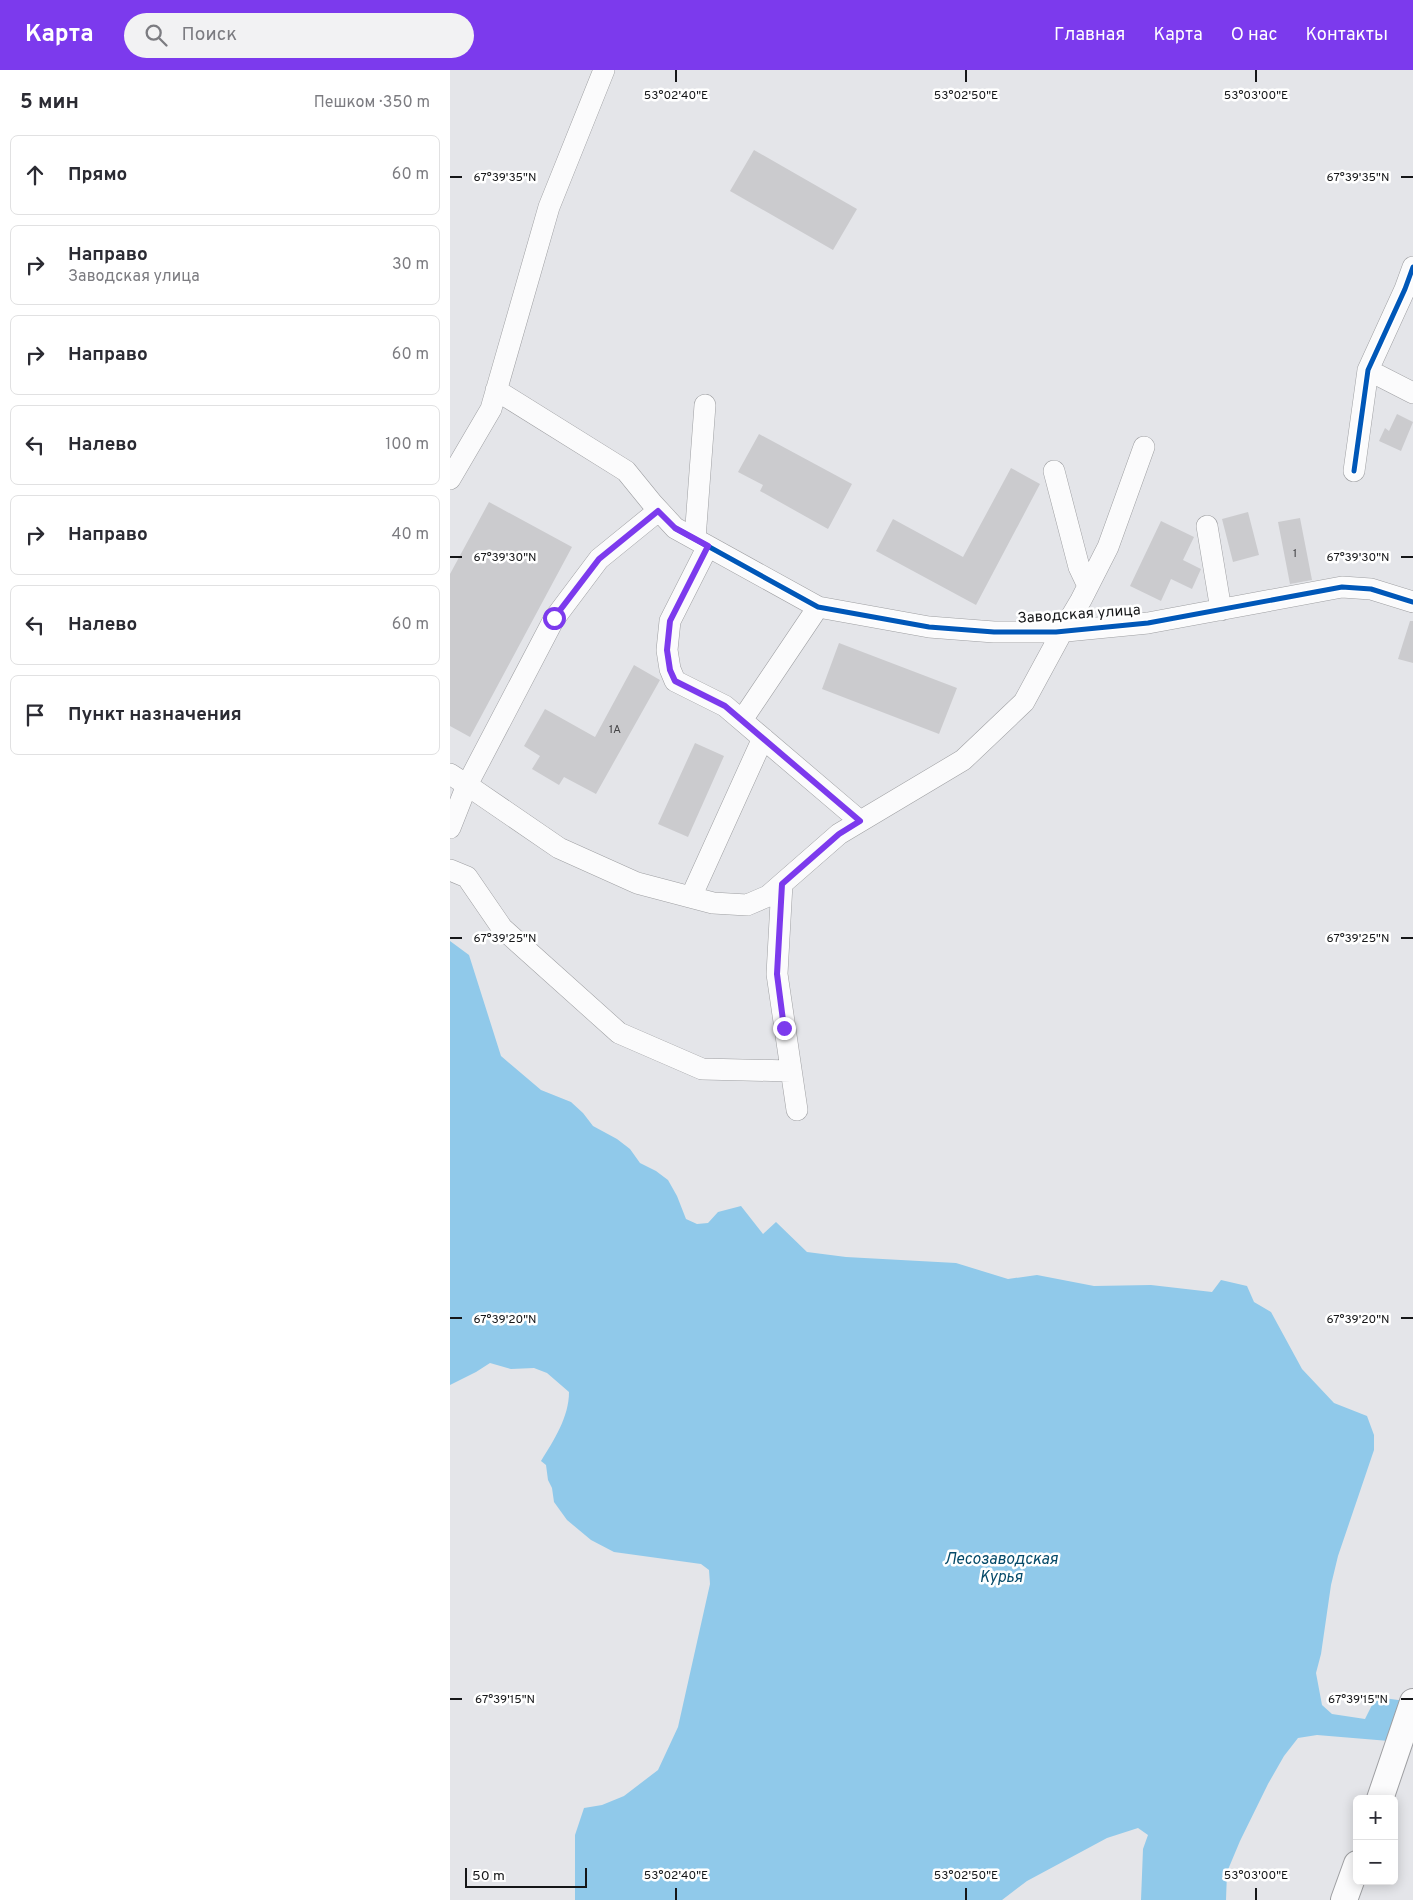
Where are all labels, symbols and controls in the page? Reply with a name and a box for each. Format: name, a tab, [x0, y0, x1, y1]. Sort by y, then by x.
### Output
search box	[124, 13, 474, 58]
text: Карта	[25, 20, 94, 50]
icon: search	[142, 21, 170, 49]
text: Поиск	[182, 23, 237, 47]
text: Главная	[1054, 24, 1125, 47]
text: Карта	[1153, 24, 1203, 47]
text: О нас	[1231, 24, 1277, 47]
text: Контакты	[1305, 24, 1388, 47]
text: 53°02'40"E	[644, 88, 708, 104]
text: 53°02'50"E	[934, 88, 998, 104]
text: 53°03'00"E	[1224, 88, 1288, 104]
text: 5 мин	[20, 89, 79, 116]
text: Пешком · 350 m	[314, 93, 430, 113]
icon: ahead	[21, 161, 49, 189]
text: Прямо	[68, 163, 127, 187]
text: 60 m	[392, 165, 429, 185]
text: 67°39'35"N	[474, 170, 536, 186]
text: 67°39'35"N	[1327, 170, 1389, 186]
text: Направо	[68, 243, 148, 267]
icon: right	[21, 251, 49, 279]
text: 30 m	[392, 255, 429, 275]
text: Заводская улица	[68, 267, 200, 287]
icon: right	[21, 341, 49, 369]
text: Направо	[68, 343, 148, 367]
text: 60 m	[392, 345, 429, 365]
icon: left	[21, 431, 49, 459]
text: Налево	[68, 433, 137, 457]
text: 100 m	[385, 435, 429, 455]
icon: right	[21, 521, 49, 549]
text: Направо	[68, 523, 148, 547]
text: 40 m	[391, 525, 429, 545]
house number: 1	[1293, 546, 1297, 562]
text: 67°39'30"N	[474, 550, 536, 566]
text: 67°39'30"N	[1327, 550, 1389, 566]
street label: Заводская улица	[1017, 601, 1141, 629]
route start	[543, 607, 566, 630]
icon: left	[21, 611, 49, 639]
text: Налево	[68, 613, 137, 637]
text: 60 m	[392, 615, 429, 635]
icon: arrive	[21, 701, 49, 729]
text: Пункт назначения	[68, 703, 242, 727]
house number: 1А	[609, 722, 621, 738]
text: 67°39'25"N	[474, 931, 536, 947]
text: 67°39'25"N	[1327, 931, 1389, 947]
route end	[773, 1017, 796, 1040]
text: 67°39'20"N	[473, 1312, 537, 1328]
text: 67°39'20"N	[1326, 1312, 1390, 1328]
water label: Лесозаводская Курья	[944, 1550, 1059, 1588]
text: 67°39'15"N	[475, 1692, 535, 1708]
text: 67°39'15"N	[1328, 1692, 1388, 1708]
map controls	[1353, 1795, 1398, 1885]
button: +	[1353, 1795, 1398, 1840]
button: −	[1353, 1840, 1398, 1885]
scale bar	[465, 1865, 588, 1888]
text: 50 m	[472, 1868, 505, 1885]
text: 53°02'40"E	[644, 1868, 708, 1884]
text: 53°02'50"E	[934, 1868, 998, 1884]
text: 53°03'00"E	[1224, 1868, 1288, 1884]

